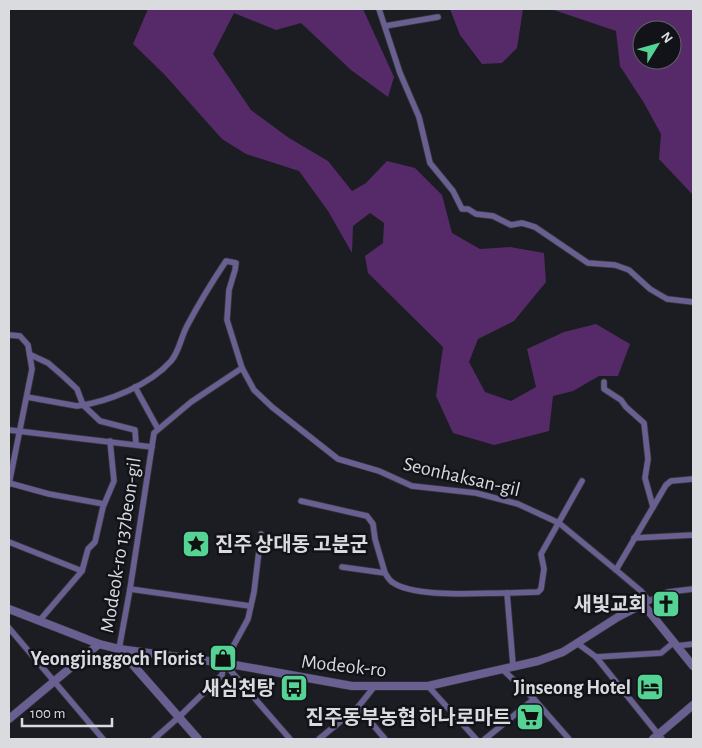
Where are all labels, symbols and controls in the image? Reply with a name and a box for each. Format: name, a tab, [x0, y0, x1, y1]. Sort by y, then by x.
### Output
north arrow	[632, 20, 682, 70]
text: N	[658, 30, 675, 46]
street label: Seonhaksan-gil	[401, 454, 522, 500]
street label: Modeok-ro 137beon-gil	[97, 456, 145, 634]
place icon: 진주 상대동 고분군	[181, 529, 211, 559]
place label: 진주 상대동 고분군	[215, 534, 368, 555]
church icon: 새빛교회	[651, 589, 681, 619]
place label: 새빛교회	[573, 594, 647, 615]
shop icon: Yeongjinggoch Florist	[208, 643, 238, 673]
place label: Yeongjinggoch Florist	[30, 649, 204, 669]
street label: Modeok-ro	[300, 652, 387, 680]
hotel icon: Jinseong Hotel	[635, 672, 665, 702]
bus stop icon: 새심천탕	[279, 673, 309, 703]
place label: 새심천탕	[201, 678, 275, 699]
place label: Jinseong Hotel	[513, 678, 631, 698]
scale bar	[22, 696, 112, 728]
supermarket icon: 진주동부농협 하나로마트	[515, 702, 545, 732]
text: 100 m	[30, 706, 65, 721]
place label: 진주동부농협 하나로마트	[306, 707, 511, 728]

